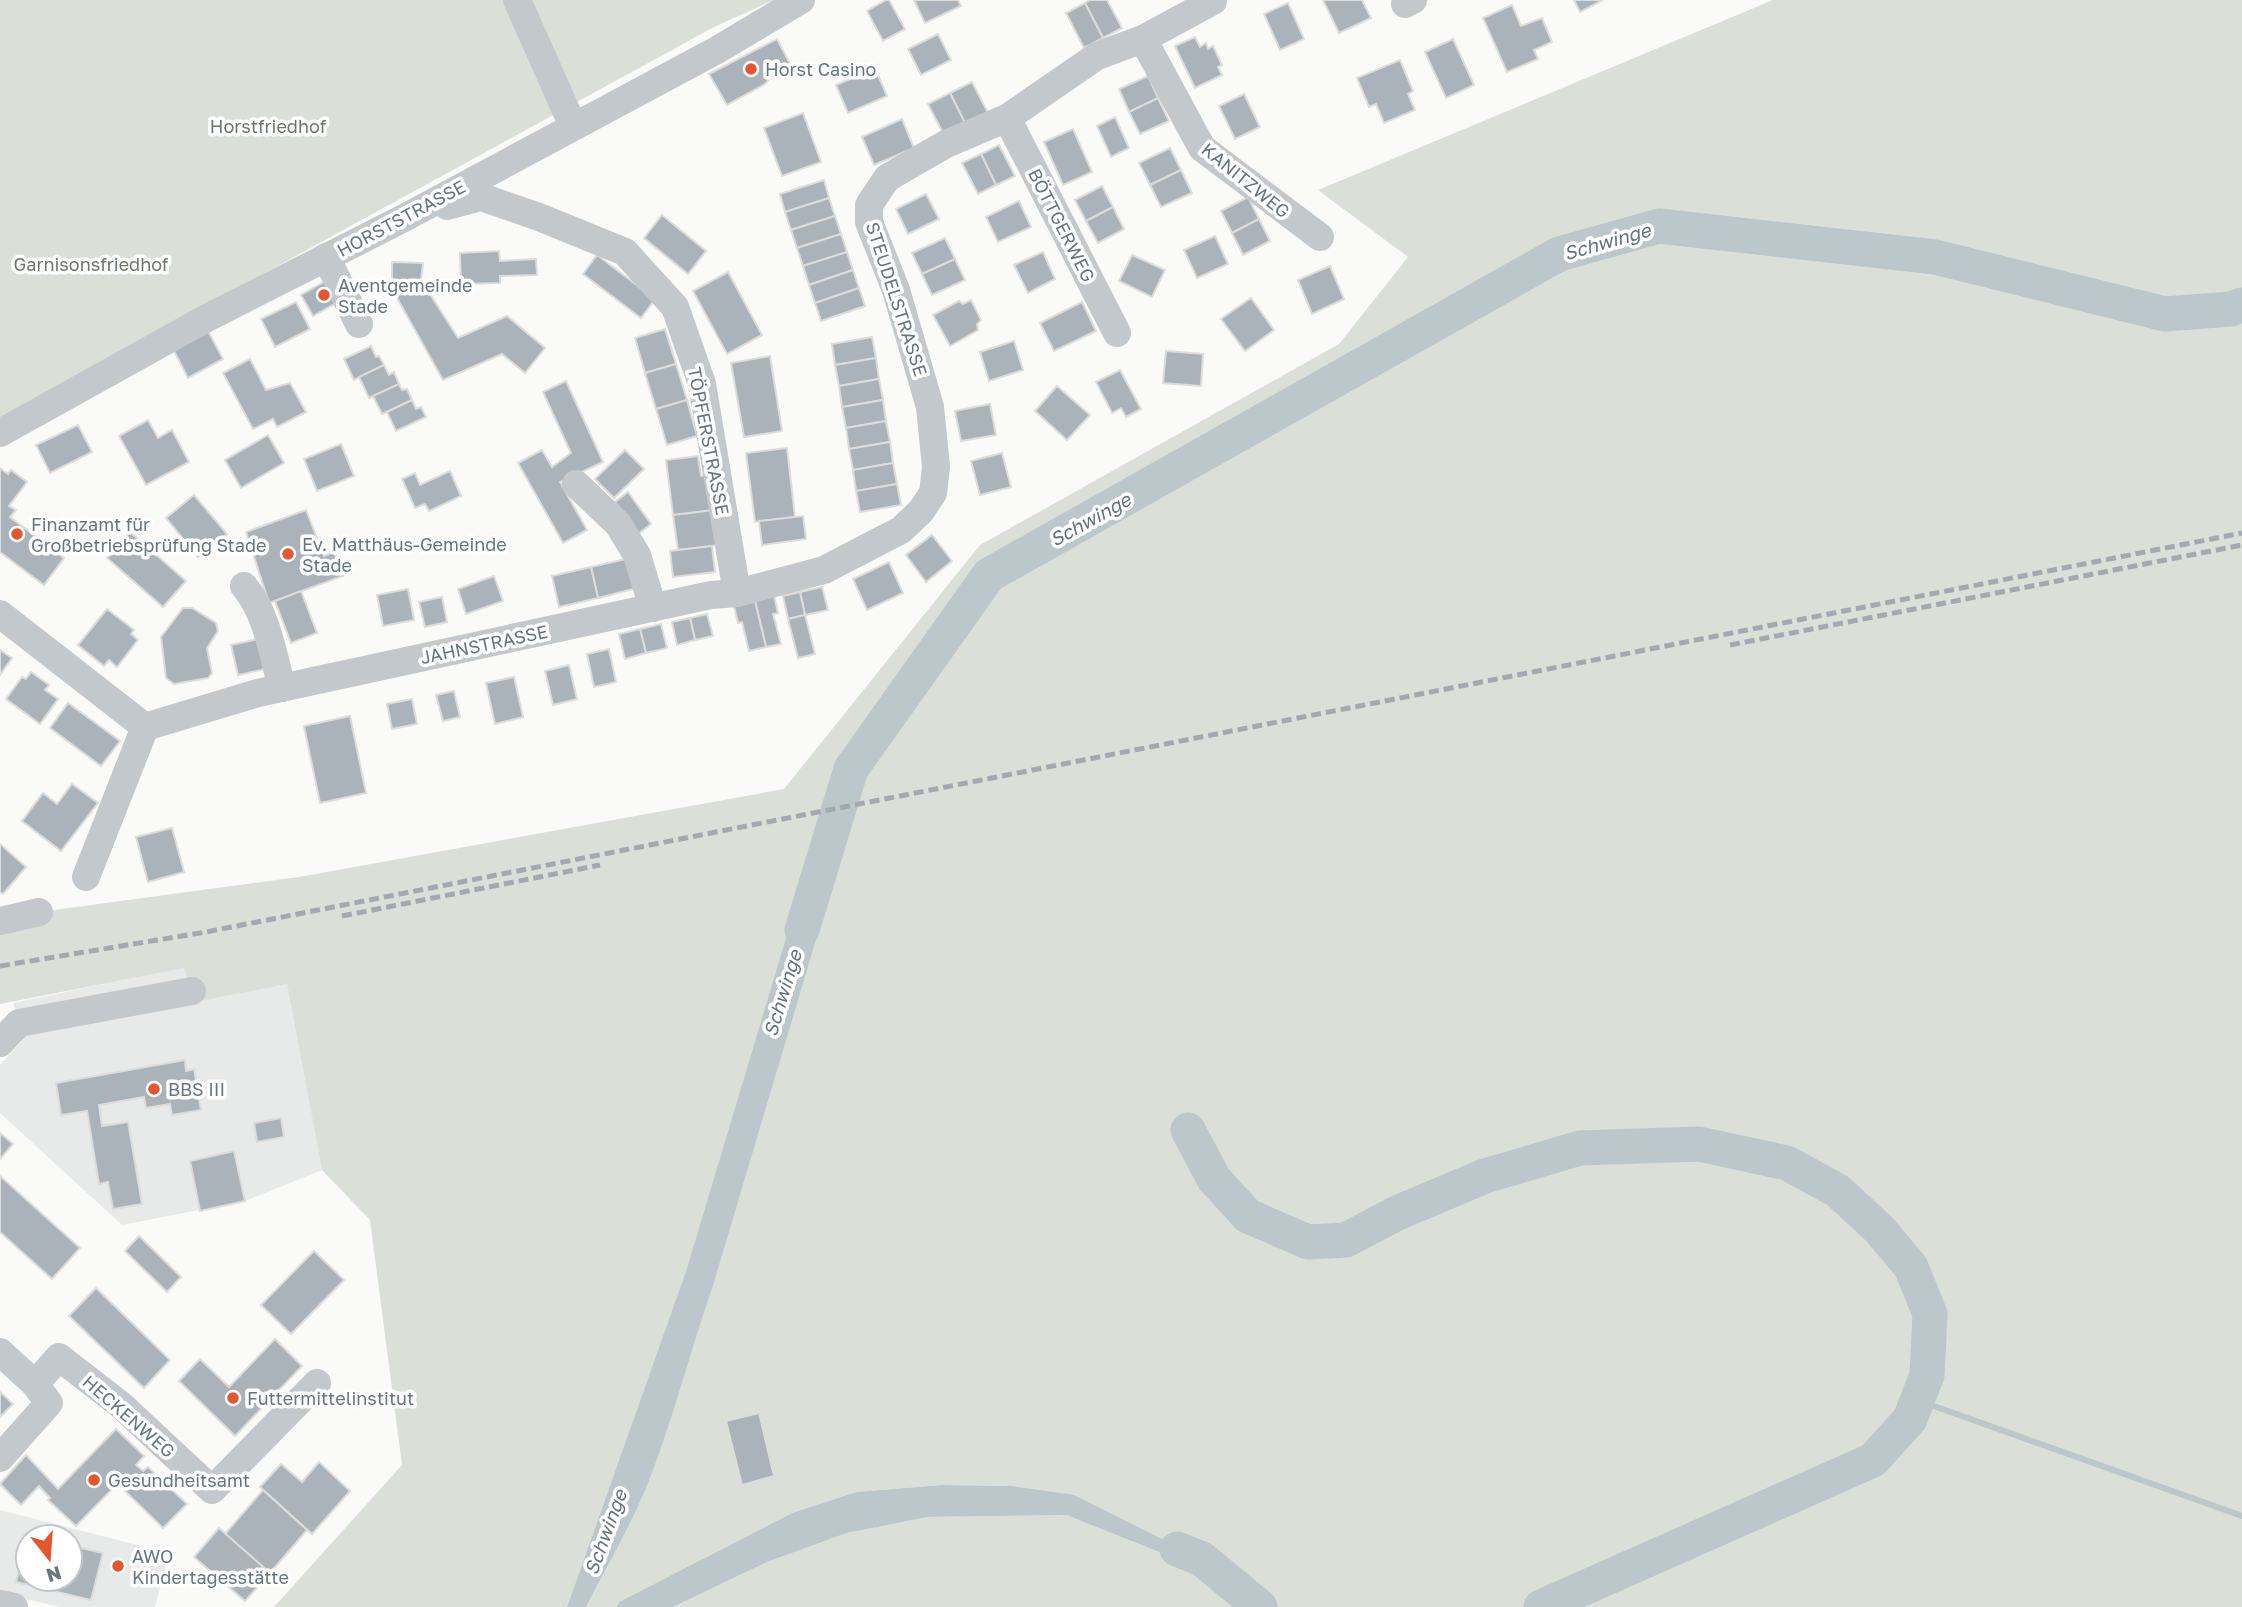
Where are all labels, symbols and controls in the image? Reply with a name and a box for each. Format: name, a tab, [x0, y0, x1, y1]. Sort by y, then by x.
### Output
place label: Horst Casino	[765, 58, 876, 80]
marker: Horst Casino	[743, 61, 759, 77]
park label: Horstfriedhof	[210, 115, 327, 137]
street label: KANITZWEG	[1198, 138, 1294, 222]
street label: BÖTTGERWEG	[1024, 165, 1100, 285]
street label: HORSTSTRASSE	[333, 175, 469, 261]
water label: Schwinge	[1561, 217, 1655, 264]
street label: STEUDELSTRASSE	[862, 219, 932, 379]
park label: Garnisonsfriedhof	[14, 253, 169, 275]
place label: Aventgemeinde Stade	[338, 274, 473, 317]
marker: Aventgemeinde Stade	[316, 287, 332, 303]
street label: TÖPFERSTRASSE	[684, 365, 734, 517]
water label: Schwinge	[1046, 486, 1136, 551]
place label: Finanzamt für Großbetriebsprüfung Stade	[31, 513, 267, 556]
marker: Finanzamt für Großbetriebsprüfung Stade	[9, 526, 25, 542]
place label: Ev. Matthäus-Gemeinde Stade	[302, 533, 507, 576]
marker: Ev. Matthäus-Gemeinde Stade	[280, 546, 296, 562]
street label: JAHNSTRASSE	[418, 620, 550, 668]
water label: Schwinge	[758, 945, 807, 1039]
place label: BBS III	[168, 1078, 225, 1100]
marker: BBS III	[146, 1081, 162, 1097]
street label: HECKENWEG	[78, 1370, 180, 1462]
place label: Futtermittelinstitut	[247, 1387, 414, 1409]
marker: Futtermittelinstitut	[225, 1390, 241, 1406]
place label: Gesundheitsamt	[108, 1469, 250, 1491]
marker: Gesundheitsamt	[86, 1472, 102, 1488]
water label: Schwinge	[579, 1484, 632, 1578]
north arrow	[14, 1523, 84, 1593]
place label: AWO Kindertagesstätte	[132, 1545, 289, 1588]
marker: AWO Kindertagesstätte	[110, 1558, 126, 1574]
text: N	[44, 1562, 64, 1588]

